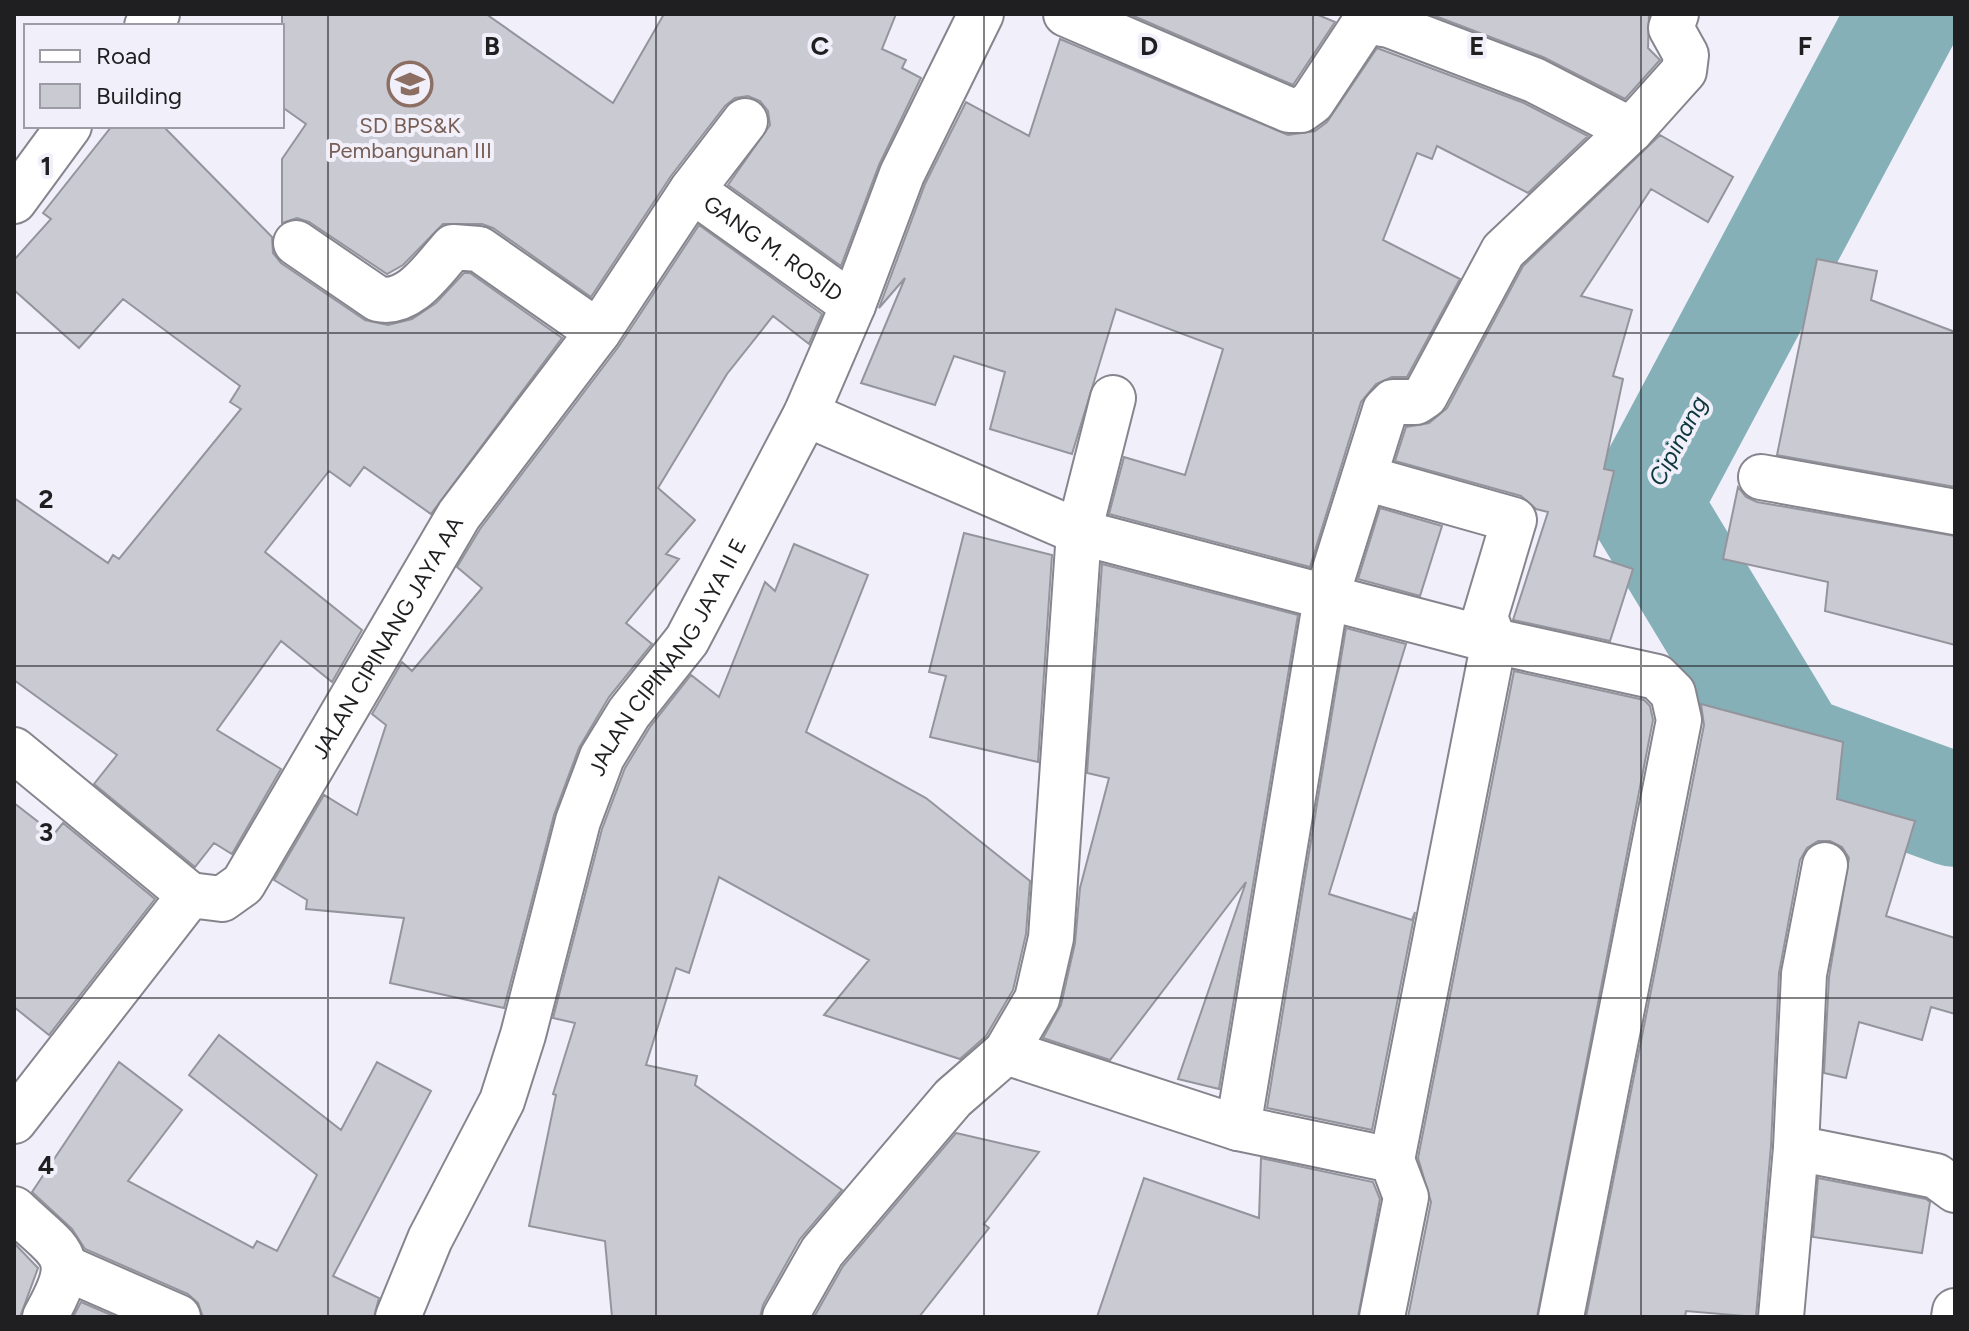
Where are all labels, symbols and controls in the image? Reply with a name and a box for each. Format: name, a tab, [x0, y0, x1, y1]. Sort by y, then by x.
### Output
legend	[24, 24, 284, 128]
text: B	[484, 30, 500, 62]
text: C	[811, 30, 830, 62]
text: D	[1140, 30, 1158, 62]
text: E	[1469, 30, 1485, 62]
text: F	[1798, 30, 1812, 62]
text: Road	[96, 41, 151, 70]
school or university icon: SD BPS&K Pembangunan III	[386, 60, 434, 108]
text: Building	[96, 81, 182, 110]
place label: SD BPS&K Pembangunan III	[328, 112, 492, 164]
text: 1	[41, 150, 51, 182]
street label: GANG M. ROSID	[698, 190, 848, 307]
water label: Cipinang	[1642, 391, 1713, 491]
text: 2	[38, 483, 54, 515]
street label: JALAN CIPINANG JAYA AA	[306, 512, 469, 764]
street label: JALAN CIPINANG JAYA II E	[583, 534, 752, 780]
text: 3	[39, 816, 53, 848]
text: 4	[38, 1149, 54, 1181]

